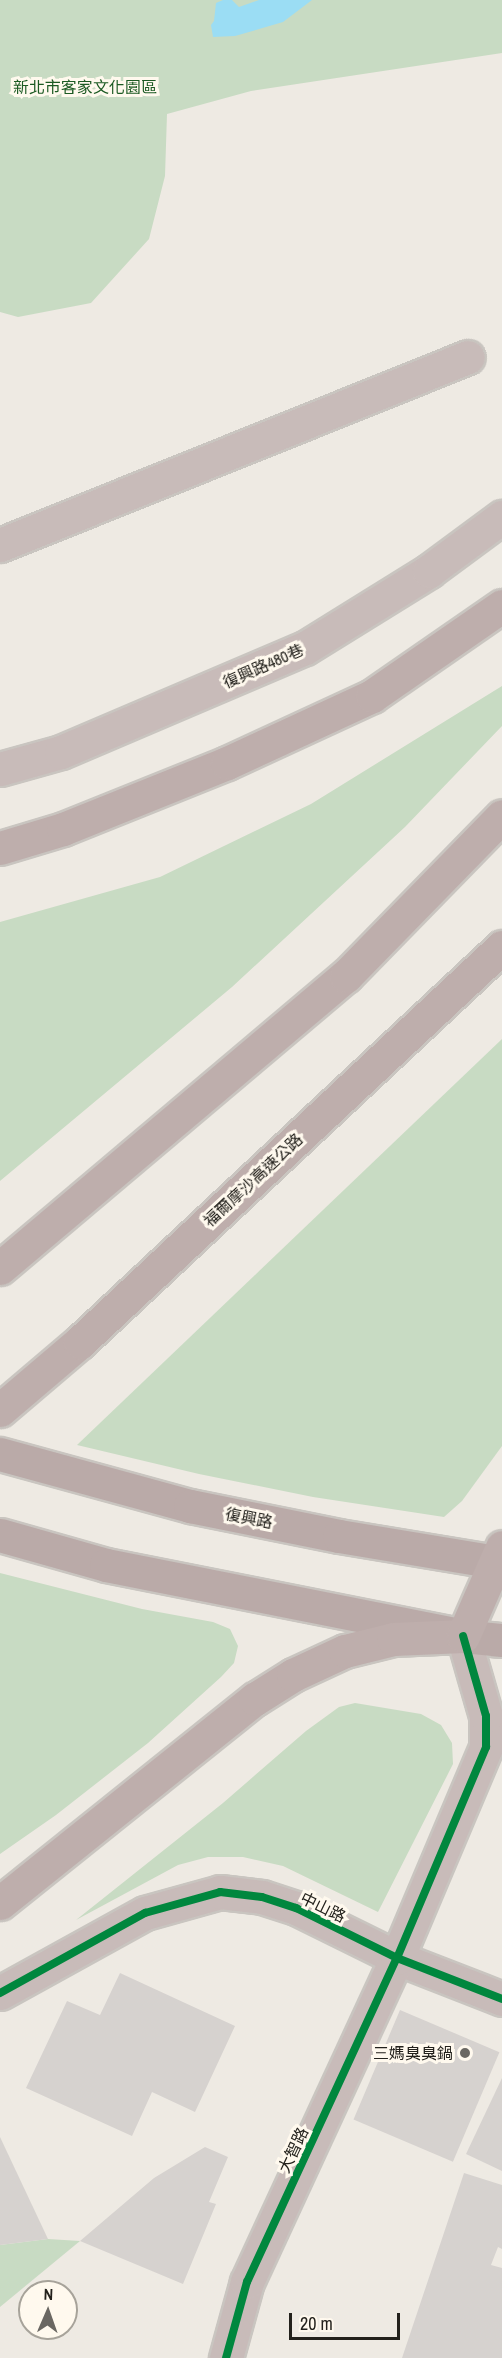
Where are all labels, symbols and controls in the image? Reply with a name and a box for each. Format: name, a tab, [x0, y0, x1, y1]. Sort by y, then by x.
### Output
park label: 新北市客家文化園區	[13, 77, 157, 97]
street label: 復興路480巷	[220, 640, 306, 692]
street label: 福爾摩沙高速公路	[200, 1129, 306, 1231]
street label: 復興路	[224, 1504, 274, 1532]
street label: 中山路	[297, 1888, 349, 1926]
place label: 三媽臭臭鍋	[373, 2043, 453, 2063]
marker: 三媽臭臭鍋	[458, 2046, 472, 2060]
street label: 大智路	[274, 2124, 312, 2176]
north arrow	[18, 2280, 78, 2340]
text: N	[43, 2283, 54, 2305]
scale bar	[292, 2301, 403, 2339]
text: 20 m	[300, 2311, 333, 2336]

